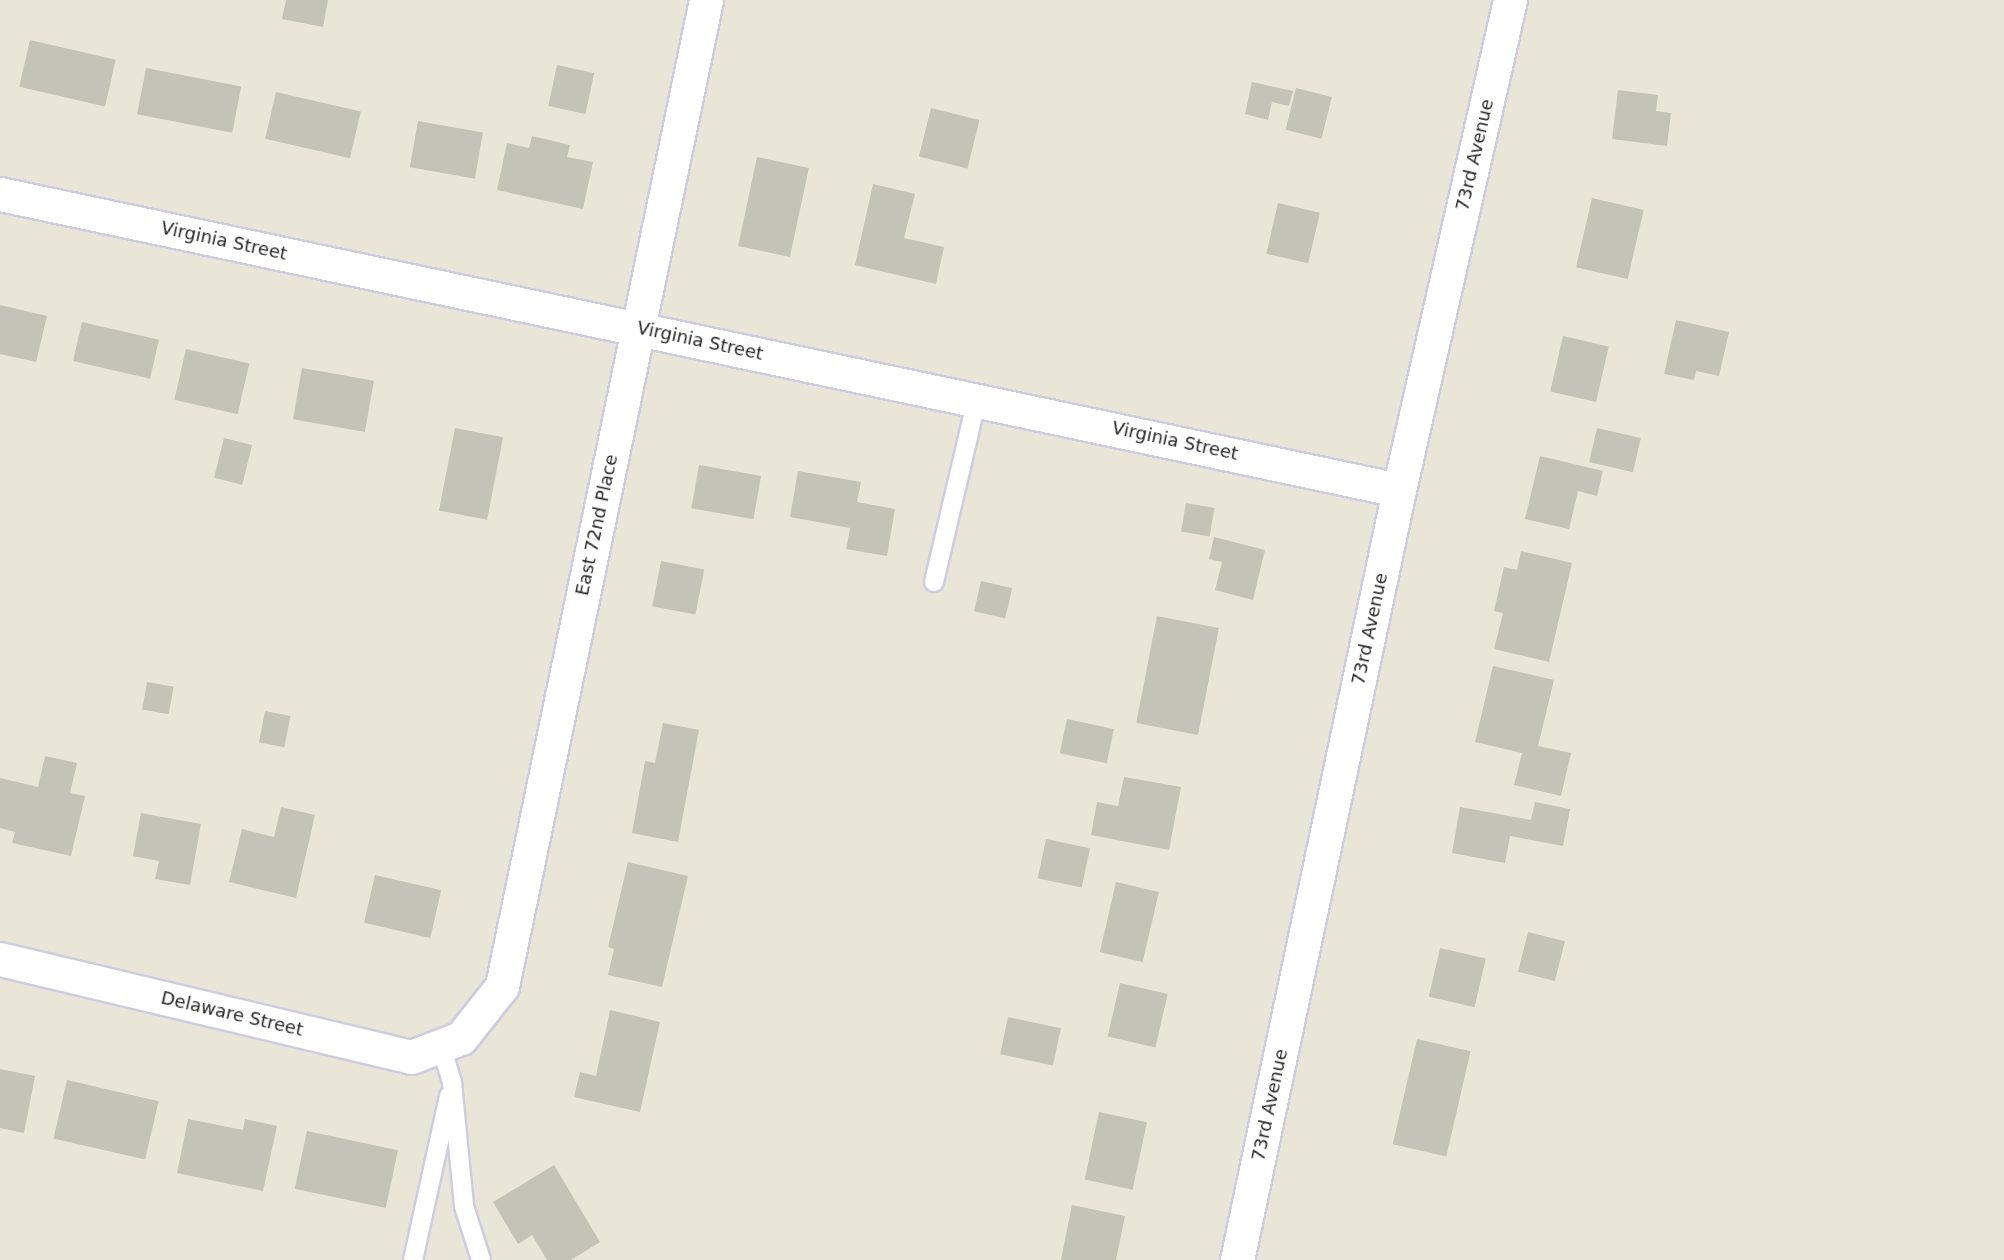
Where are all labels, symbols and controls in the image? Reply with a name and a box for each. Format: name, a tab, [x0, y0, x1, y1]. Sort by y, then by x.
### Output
street label: 73rd Avenue	[1452, 97, 1498, 213]
street label: Virginia Street	[159, 217, 289, 265]
street label: Virginia Street	[635, 317, 765, 365]
street label: Virginia Street	[1110, 417, 1240, 465]
street label: East 72nd Place	[571, 452, 623, 598]
street label: 73rd Avenue	[1348, 571, 1392, 687]
street label: Delaware Street	[159, 987, 305, 1041]
street label: 73rd Avenue	[1248, 1047, 1292, 1163]

